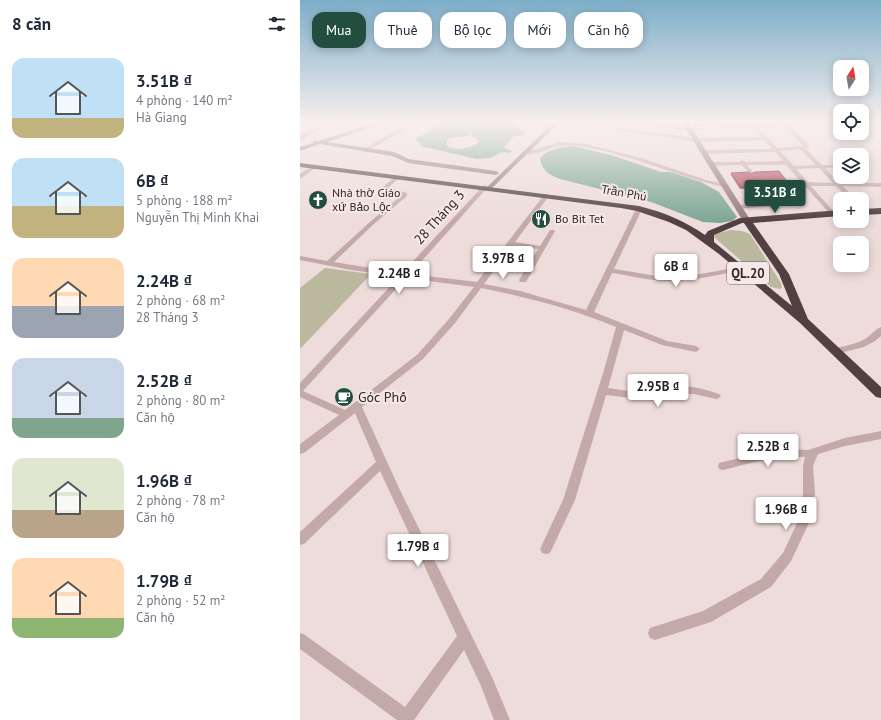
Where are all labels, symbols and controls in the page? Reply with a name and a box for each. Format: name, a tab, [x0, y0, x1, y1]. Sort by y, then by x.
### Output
chip: Mua	[312, 12, 366, 48]
chip: Thuê	[374, 12, 432, 48]
chip: Bộ lọc	[440, 12, 506, 48]
chip: Mới	[514, 12, 566, 48]
chip: Căn hộ	[574, 12, 643, 48]
text: 8 căn	[12, 13, 51, 35]
icon: filters	[266, 13, 288, 35]
north arrow	[833, 60, 869, 96]
map controls	[833, 60, 869, 272]
text: 3.51B ₫	[136, 70, 192, 92]
icon: home	[44, 74, 92, 122]
text: 4 phòng · 140 m²	[136, 92, 233, 109]
button: locate	[833, 104, 869, 140]
text: Hà Giang	[136, 109, 187, 126]
button: layers	[833, 148, 869, 184]
text: 6B ₫	[136, 170, 169, 192]
icon: home	[44, 174, 92, 222]
pin: 3.51B ₫	[738, 180, 812, 214]
street label: Trần Phú	[600, 181, 648, 204]
text: 3.51B ₫	[754, 184, 796, 201]
place label: Nhà thờ Giáo xứ Bảo Lộc	[332, 185, 400, 214]
street label: 28 Tháng 3	[410, 186, 468, 248]
church icon: Nhà thờ Giáo xứ Bảo Lộc	[307, 189, 329, 211]
text: 5 phòng · 188 m²	[136, 192, 233, 209]
button: +	[833, 192, 869, 228]
restaurant icon: Bo Bit Tet	[530, 208, 552, 230]
text: Nguyễn Thị Minh Khai	[136, 209, 259, 226]
place label: Bo Bit Tet	[555, 211, 604, 226]
button: −	[833, 236, 869, 272]
pin: 3.97B ₫	[466, 246, 540, 280]
text: 3.97B ₫	[482, 250, 524, 267]
pin: 6B ₫	[652, 254, 700, 288]
text: 6B ₫	[663, 258, 689, 275]
pin: 2.24B ₫	[362, 261, 436, 295]
road number: QL.20	[727, 262, 769, 284]
text: 2.24B ₫	[378, 265, 420, 282]
text: 2.24B ₫	[136, 270, 192, 292]
icon: home	[44, 274, 92, 322]
text: 2 phòng · 68 m²	[136, 292, 226, 309]
text: 28 Tháng 3	[136, 309, 199, 326]
text: 2.52B ₫	[136, 370, 192, 392]
icon: home	[44, 374, 92, 422]
pin: 2.95B ₫	[621, 374, 695, 408]
text: 2.95B ₫	[637, 378, 679, 395]
cafe icon: Góc Phố	[333, 386, 355, 408]
place label: Góc Phố	[358, 388, 407, 406]
text: 2 phòng · 80 m²	[136, 392, 226, 409]
text: Căn hộ	[136, 409, 175, 426]
pin: 2.52B ₫	[731, 434, 805, 468]
text: 2.52B ₫	[747, 438, 789, 455]
text: 1.96B ₫	[136, 470, 192, 492]
icon: home	[44, 474, 92, 522]
text: 2 phòng · 78 m²	[136, 492, 226, 509]
pin: 1.96B ₫	[749, 497, 823, 531]
text: 1.96B ₫	[765, 501, 807, 518]
text: Căn hộ	[136, 509, 175, 526]
pin: 1.79B ₫	[381, 534, 455, 568]
text: 1.79B ₫	[397, 538, 439, 555]
text: 1.79B ₫	[136, 570, 192, 592]
icon: home	[44, 574, 92, 622]
text: 2 phòng · 52 m²	[136, 592, 226, 609]
text: Căn hộ	[136, 609, 175, 626]

